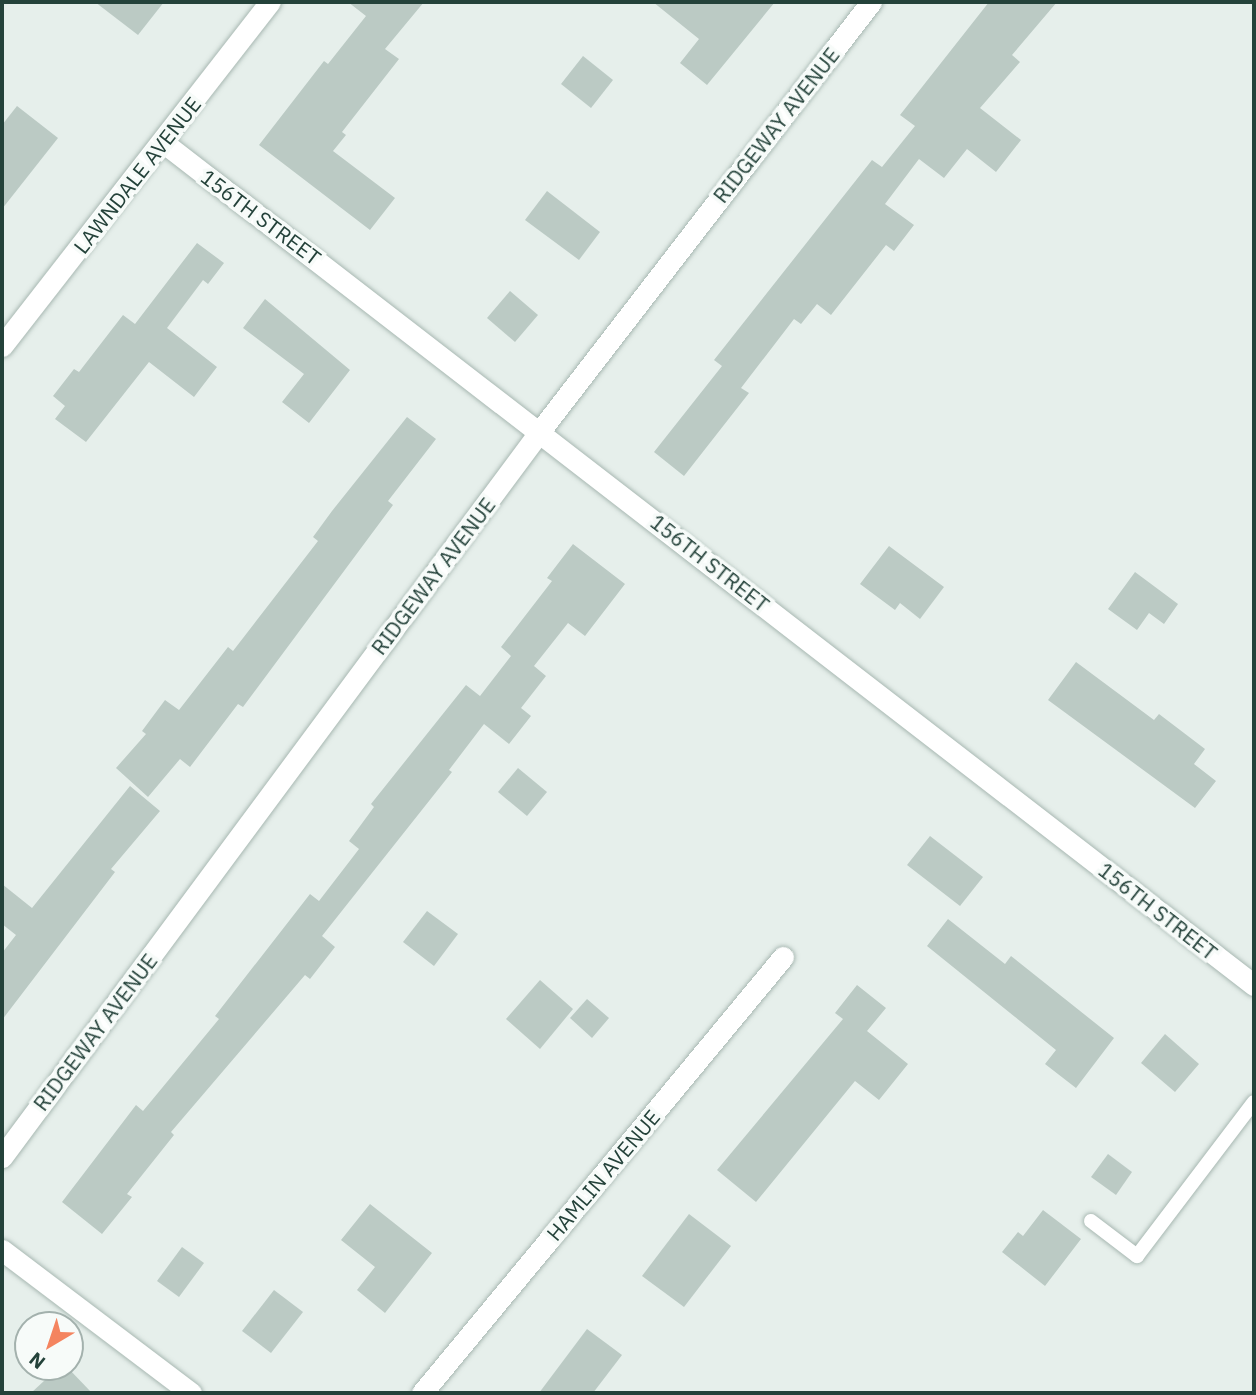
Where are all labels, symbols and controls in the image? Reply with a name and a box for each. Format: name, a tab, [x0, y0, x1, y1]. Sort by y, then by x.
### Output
street label: RIDGEWAY AVENUE	[708, 42, 844, 208]
street label: LAWNDALE AVENUE	[68, 92, 206, 258]
street label: 156TH STREET	[196, 164, 326, 270]
street label: RIDGEWAY AVENUE	[366, 493, 500, 659]
street label: 156TH STREET	[646, 509, 774, 617]
street label: 156TH STREET	[1094, 857, 1222, 965]
street label: RIDGEWAY AVENUE	[28, 949, 162, 1115]
street label: HAMLIN AVENUE	[541, 1104, 665, 1246]
north arrow	[14, 1311, 84, 1381]
text: N	[24, 1347, 50, 1374]

